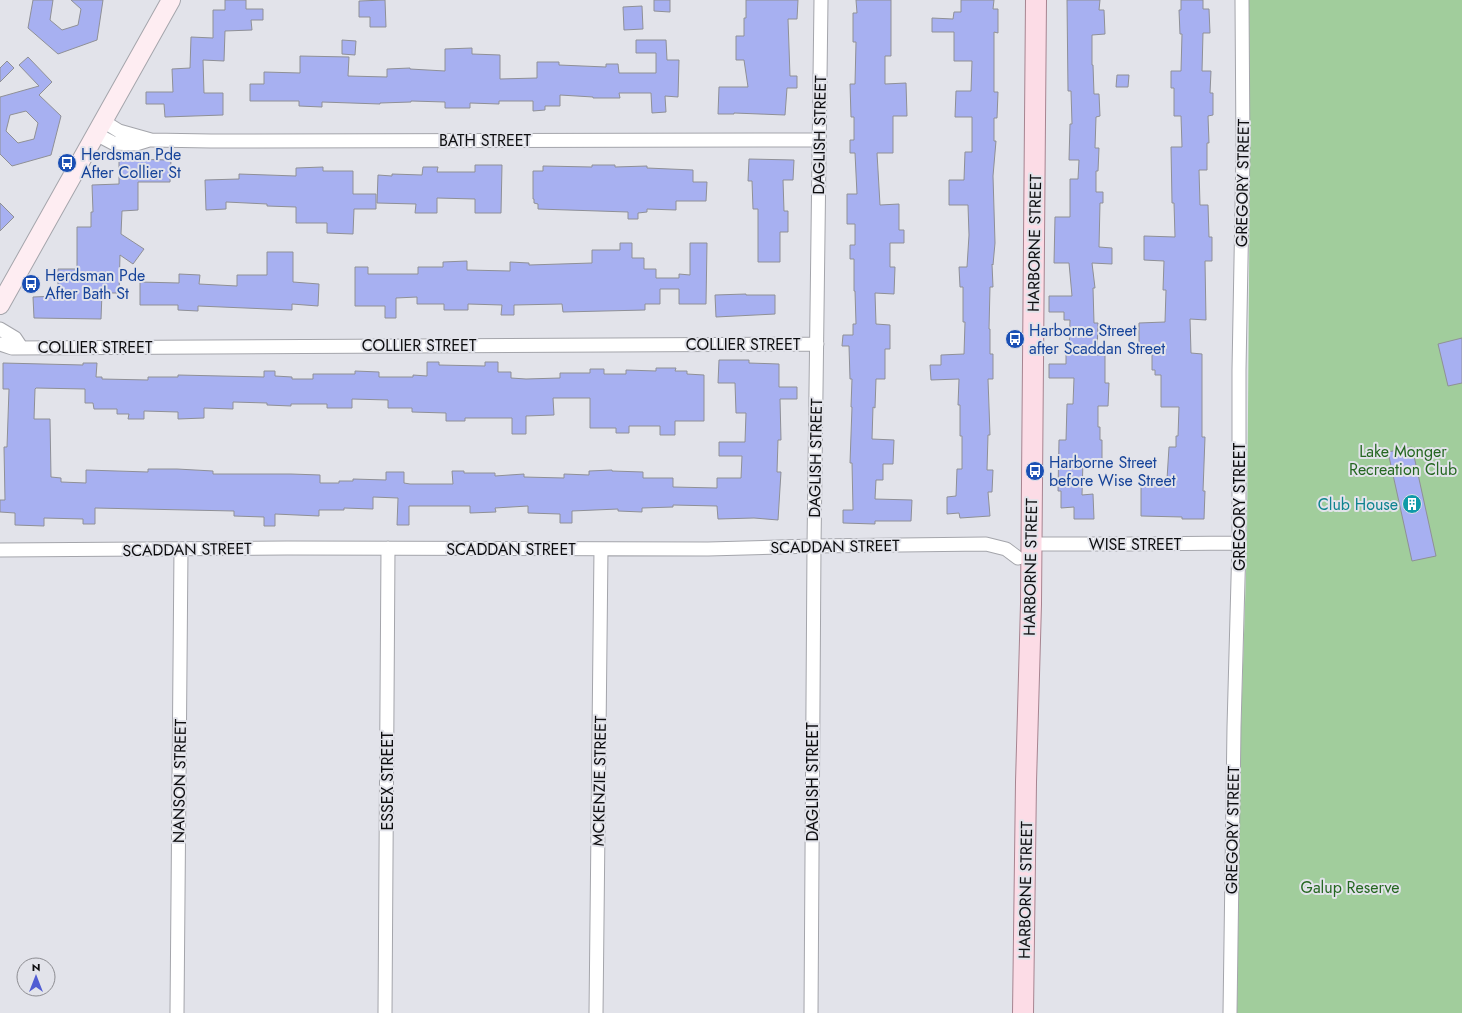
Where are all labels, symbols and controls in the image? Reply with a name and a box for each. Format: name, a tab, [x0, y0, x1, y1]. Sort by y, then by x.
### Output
street label: DAGLISH STREET	[807, 75, 832, 195]
street label: GREGORY STREET	[1230, 118, 1255, 247]
street label: BATH STREET	[439, 129, 532, 152]
place label: Herdsman Pde After Collier St	[81, 143, 181, 184]
bus stop icon: Herdsman Pde After Collier St	[56, 152, 78, 174]
street label: HARBORNE STREET	[1022, 173, 1047, 312]
place label: Herdsman Pde After Bath St	[45, 264, 145, 305]
bus stop icon: Herdsman Pde After Bath St	[20, 273, 42, 295]
place label: Harborne Street after Scaddan Street	[1029, 319, 1165, 360]
bus stop icon: Harborne Street after Scaddan Street	[1004, 328, 1026, 350]
street label: COLLIER STREET	[686, 333, 801, 356]
street label: COLLIER STREET	[362, 334, 477, 357]
street label: COLLIER STREET	[38, 336, 153, 359]
street label: DAGLISH STREET	[803, 398, 828, 518]
park label: Lake Monger Recreation Club	[1349, 440, 1457, 481]
street label: GREGORY STREET	[1228, 442, 1251, 571]
place label: Harborne Street before Wise Street	[1049, 451, 1176, 492]
bus stop icon: Harborne Street before Wise Street	[1024, 460, 1046, 482]
place label: Club House	[1318, 493, 1398, 516]
building icon: Club House	[1401, 493, 1423, 515]
street label: HARBORNE STREET	[1018, 497, 1043, 636]
street label: WISE STREET	[1089, 533, 1182, 556]
street label: SCADDAN STREET	[770, 534, 900, 559]
street label: SCADDAN STREET	[122, 537, 252, 562]
street label: SCADDAN STREET	[446, 538, 576, 561]
street label: MCKENZIE STREET	[587, 715, 612, 847]
street label: NANSON STREET	[167, 718, 192, 843]
street label: DAGLISH STREET	[801, 722, 824, 842]
street label: ESSEX STREET	[376, 731, 399, 831]
street label: GREGORY STREET	[1220, 765, 1245, 894]
street label: HARBORNE STREET	[1013, 820, 1038, 959]
park label: Galup Reserve	[1301, 876, 1400, 899]
north arrow	[16, 957, 56, 997]
text: N	[32, 959, 40, 975]

